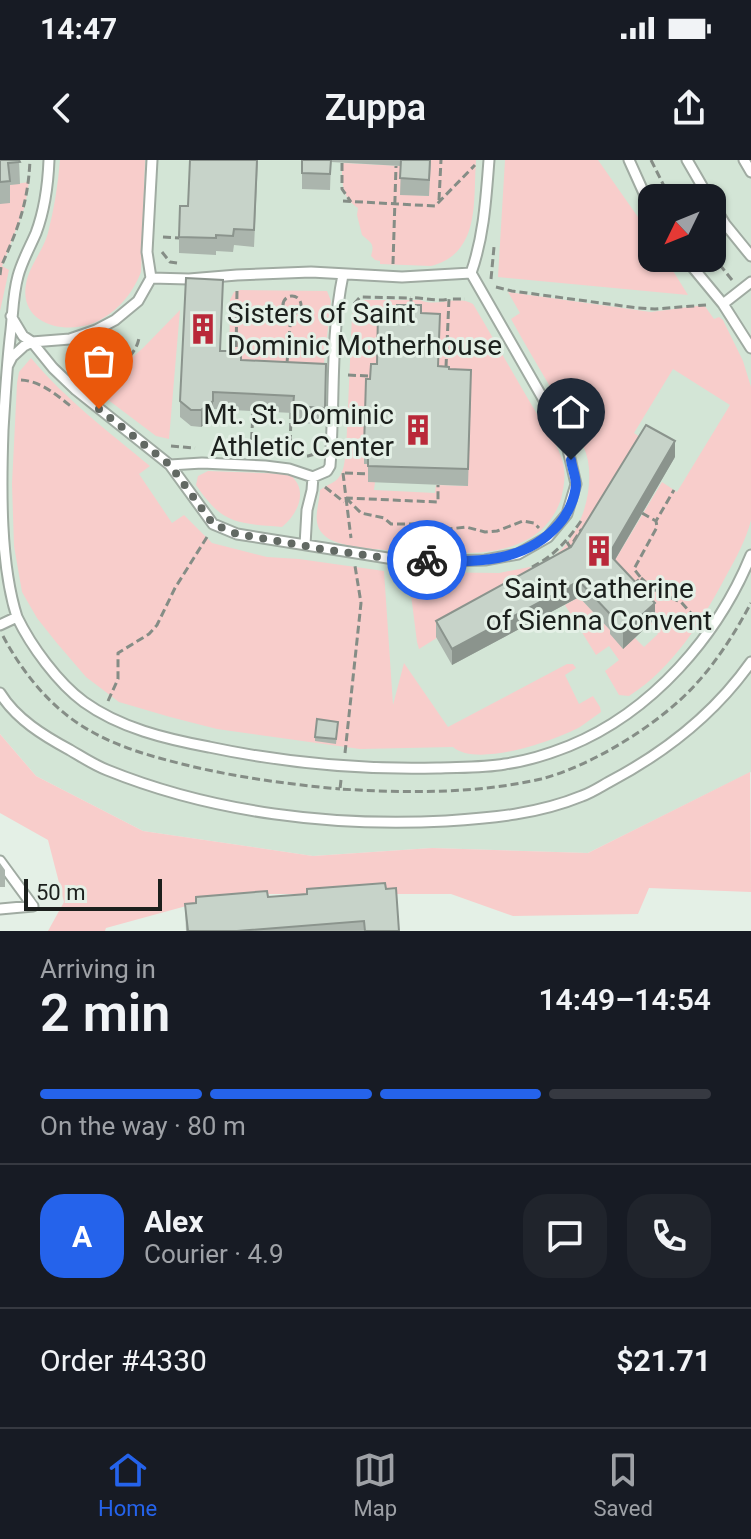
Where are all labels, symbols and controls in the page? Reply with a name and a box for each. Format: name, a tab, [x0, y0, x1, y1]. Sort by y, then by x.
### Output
text: 14:47	[40, 11, 117, 46]
icon: back	[40, 86, 84, 130]
icon: share	[667, 86, 711, 130]
text: Zuppa	[325, 87, 426, 129]
north arrow	[638, 184, 726, 272]
map controls	[638, 184, 726, 272]
place label: Sisters of Saint Dominic Motherhouse	[227, 297, 502, 362]
building icon: Sisters of Saint Dominic Motherhouse	[186, 312, 220, 346]
pin	[65, 327, 133, 409]
icon: bag	[77, 339, 121, 383]
pin	[537, 378, 605, 460]
icon: home	[549, 390, 593, 434]
place label: Mt. St. Dominic Athletic Center	[203, 398, 395, 463]
building icon: Mt. St. Dominic Athletic Center	[401, 413, 435, 447]
courier	[387, 520, 467, 600]
building icon: Saint Catherine of Sienna Convent	[582, 534, 616, 568]
icon: bike	[405, 538, 449, 582]
place label: Saint Catherine of Sienna Convent	[486, 572, 712, 637]
scale bar	[24, 875, 162, 911]
text: 50 m	[36, 880, 85, 905]
text: Arriving in	[40, 954, 156, 984]
text: 14:49–14:54	[538, 982, 711, 1017]
text: 2 min	[40, 983, 170, 1044]
text: On the way · 80 m	[40, 1111, 246, 1141]
button: chat	[523, 1194, 607, 1278]
button: phone	[627, 1194, 711, 1278]
text: Alex	[144, 1204, 204, 1239]
text: A	[72, 1219, 92, 1254]
text: Courier · 4.9	[144, 1239, 284, 1269]
text: Order #4330	[40, 1343, 207, 1378]
text: $21.71	[616, 1343, 711, 1378]
tab: Home	[98, 1448, 157, 1521]
tab: Map	[353, 1448, 397, 1521]
tab: Saved	[593, 1448, 653, 1521]

